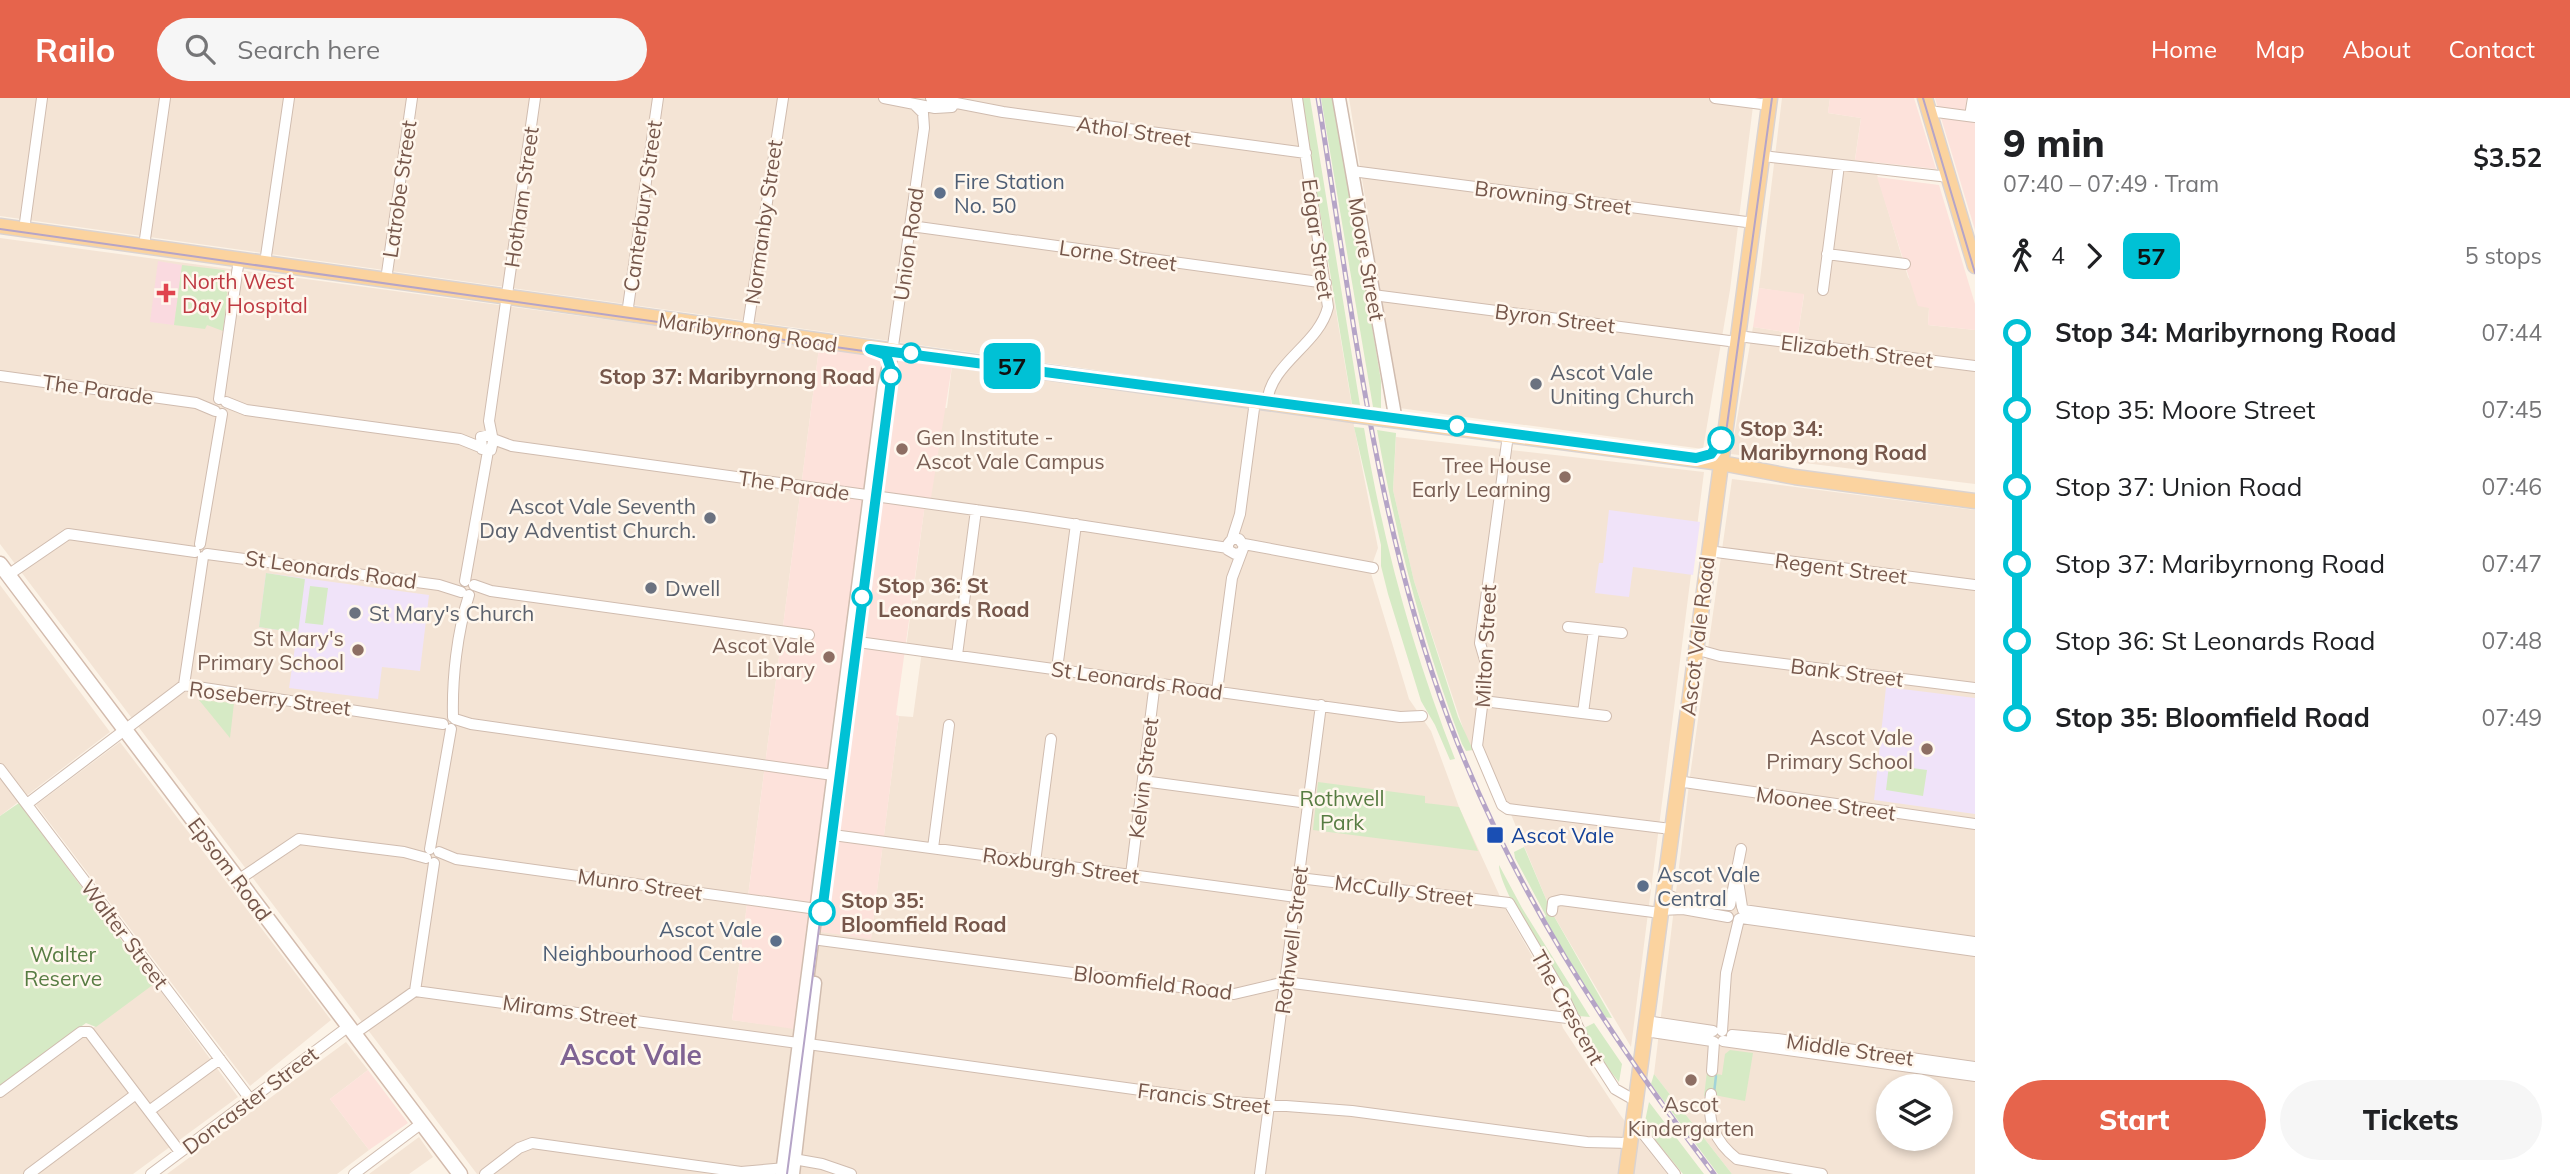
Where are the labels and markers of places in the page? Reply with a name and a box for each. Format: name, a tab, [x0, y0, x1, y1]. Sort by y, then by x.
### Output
place label: Fire Station No. 50	[954, 168, 1065, 218]
marker: Fire Station No. 50	[932, 185, 948, 201]
place label: North West Day Hospital	[182, 268, 308, 318]
marker: North West Day Hospital	[156, 283, 176, 303]
unlabelled marker	[901, 343, 921, 363]
place label: Ascot Vale Uniting Church	[1550, 359, 1694, 409]
place label: Stop 37: Maribyrnong Road	[599, 363, 875, 389]
marker: Stop 37: Maribyrnong Road	[881, 366, 901, 386]
marker: Ascot Vale Uniting Church	[1528, 376, 1544, 392]
place label: Stop 34: Maribyrnong Road	[1740, 415, 1927, 465]
unlabelled marker	[1447, 416, 1467, 436]
place label: Gen Institute - Ascot Vale Campus	[916, 424, 1105, 474]
marker: Stop 34: Maribyrnong Road	[1708, 427, 1734, 453]
marker: Gen Institute - Ascot Vale Campus	[894, 441, 910, 457]
place label: Tree House Early Learning	[1412, 452, 1551, 502]
marker: Tree House Early Learning	[1557, 469, 1573, 485]
place label: Ascot Vale Seventh Day Adventist Church.	[479, 493, 696, 543]
marker: Ascot Vale Seventh Day Adventist Church.	[702, 510, 718, 526]
place label: Stop 36: St Leonards Road	[878, 572, 1030, 622]
place label: Dwell	[665, 575, 720, 601]
marker: Dwell	[643, 580, 659, 596]
marker: Stop 36: St Leonards Road	[852, 587, 872, 607]
place label: St Mary's Church	[369, 600, 534, 626]
marker: St Mary's Church	[347, 605, 363, 621]
place label: St Mary's Primary School	[197, 625, 344, 675]
place label: Ascot Vale Library	[712, 632, 815, 682]
marker: St Mary's Primary School	[350, 642, 366, 658]
marker: Ascot Vale Library	[821, 649, 837, 665]
place label: Ascot Vale Primary School	[1766, 724, 1913, 774]
marker: Ascot Vale Primary School	[1919, 741, 1935, 757]
place label: Ascot Vale	[1511, 822, 1614, 848]
marker: Ascot Vale	[1485, 825, 1505, 845]
place label: Ascot Vale Central	[1657, 861, 1760, 911]
marker: Ascot Vale Central	[1635, 878, 1651, 894]
place label: Stop 35: Bloomfield Road	[841, 887, 1007, 937]
marker: Stop 35: Bloomfield Road	[809, 899, 835, 925]
place label: Ascot Vale Neighbourhood Centre	[543, 916, 762, 966]
marker: Ascot Vale Neighbourhood Centre	[768, 933, 784, 949]
marker: Ascot Kindergarten	[1683, 1072, 1699, 1088]
place label: Ascot Kindergarten	[1628, 1091, 1754, 1141]

